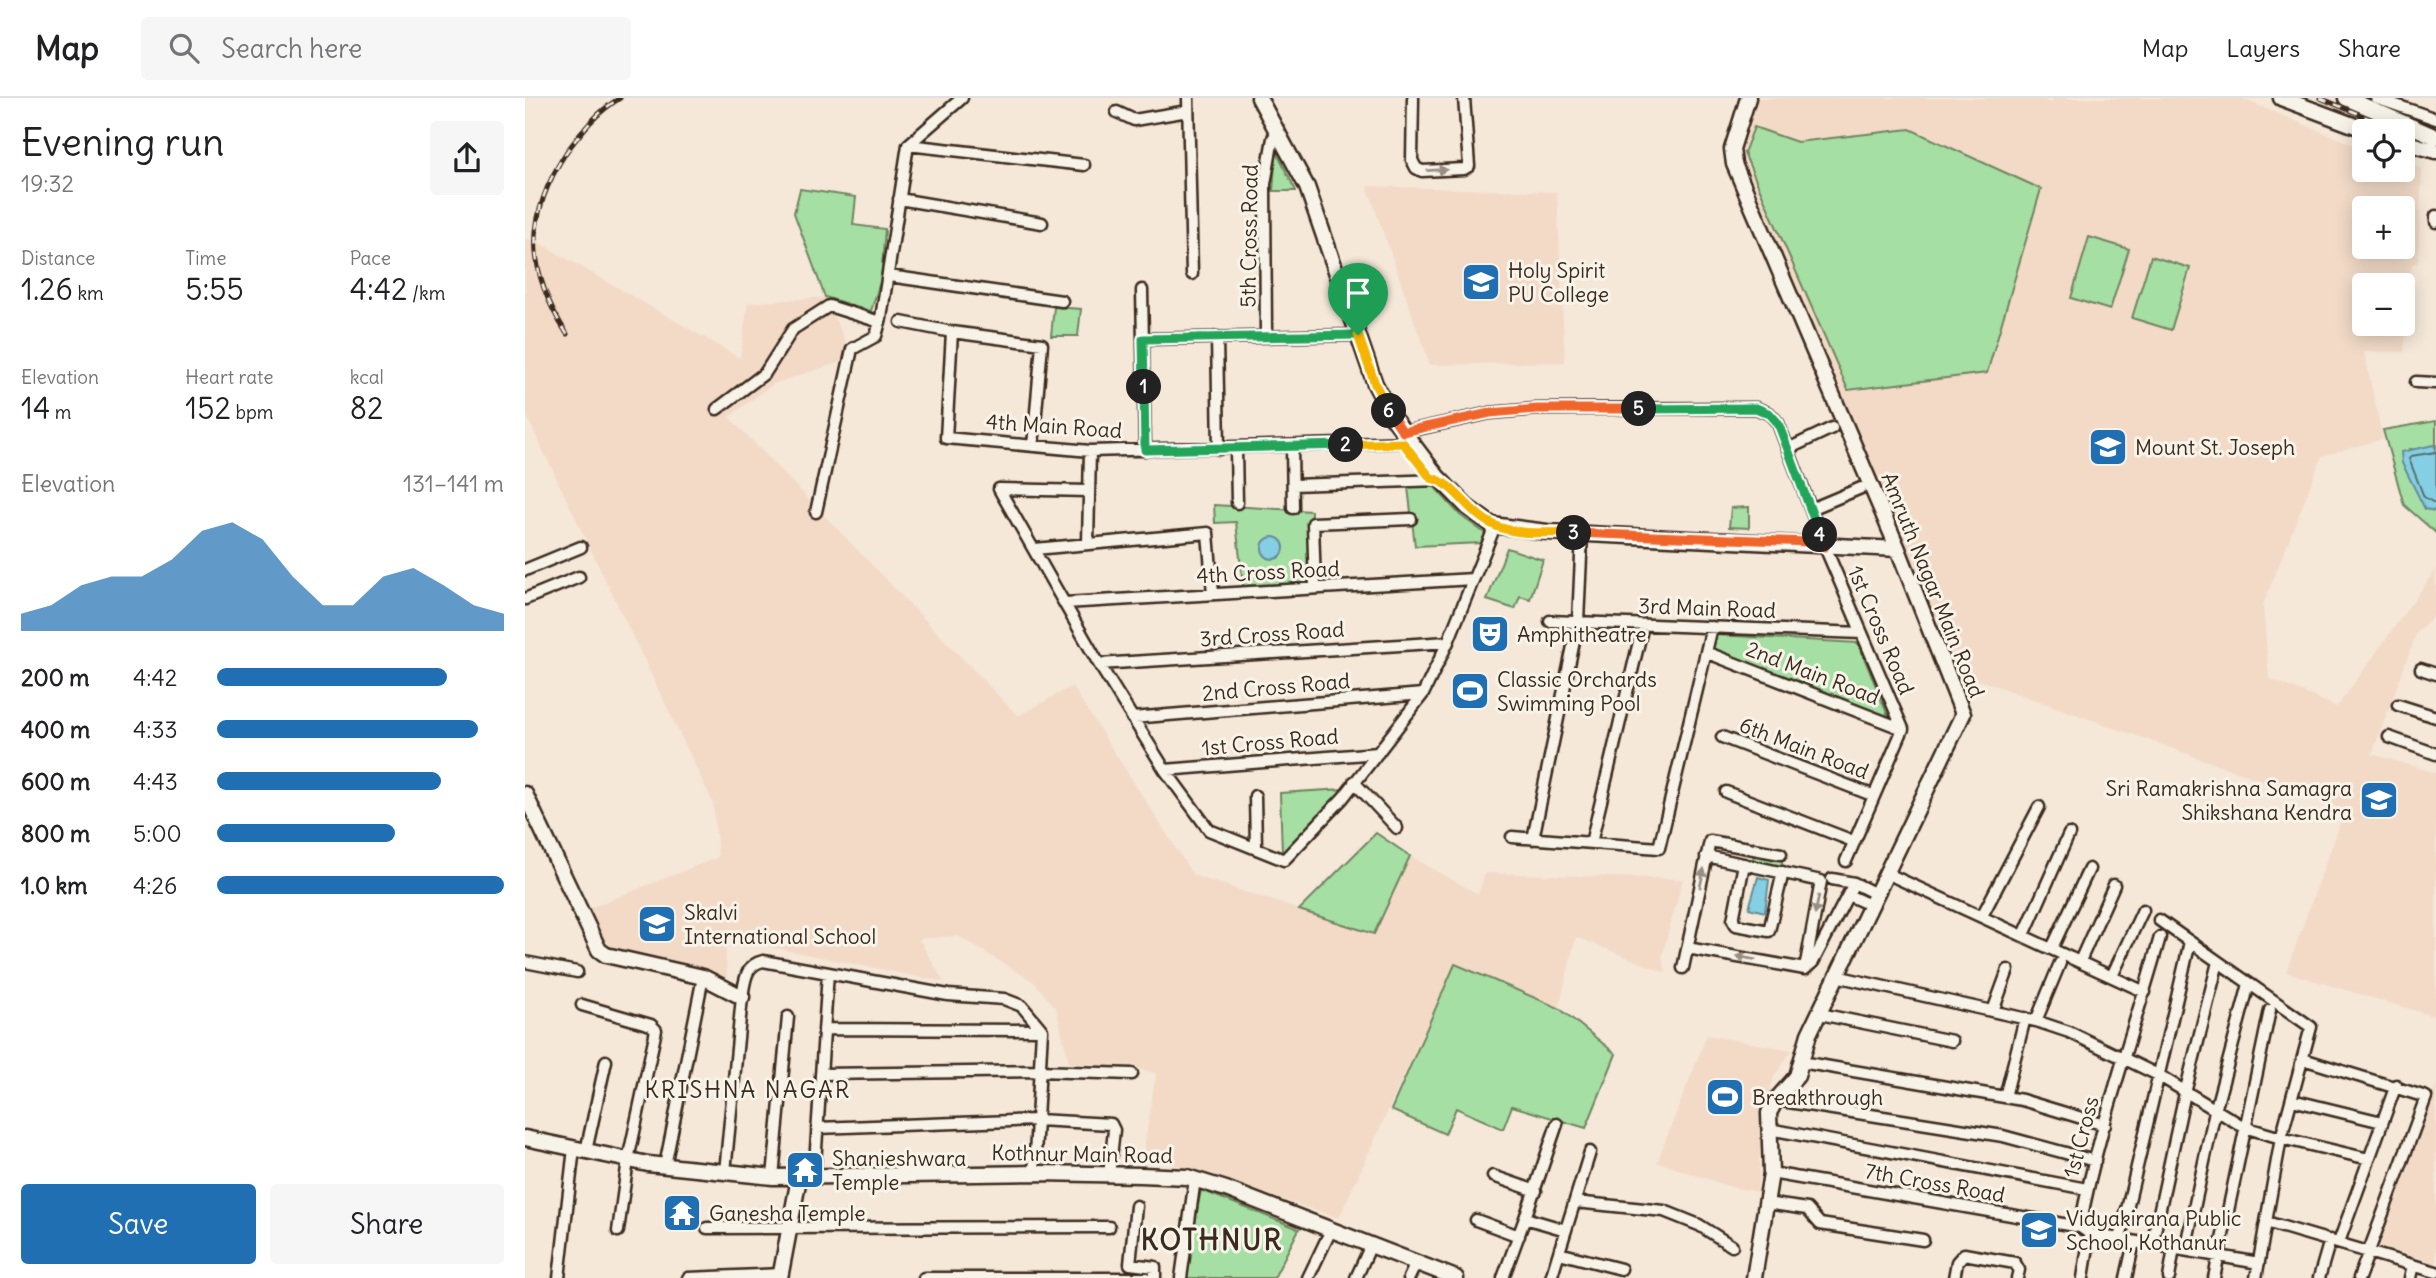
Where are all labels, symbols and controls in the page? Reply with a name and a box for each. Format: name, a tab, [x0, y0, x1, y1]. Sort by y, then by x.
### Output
search box	[141, 17, 631, 80]
text: Map	[35, 27, 99, 69]
icon: search	[165, 29, 203, 67]
text: Search here	[221, 32, 362, 65]
text: Map	[2142, 33, 2188, 63]
text: Layers	[2226, 33, 2300, 63]
text: Share	[2338, 33, 2401, 63]
text: Evening run	[21, 119, 224, 166]
map controls	[2352, 119, 2415, 336]
button: locate	[2352, 119, 2415, 182]
button: share	[430, 121, 504, 195]
street label: 5th Cross Road	[1234, 164, 1264, 308]
one-way arrow	[1426, 165, 1448, 176]
text: 19:32	[21, 169, 74, 198]
button: +	[2352, 196, 2415, 259]
text: Distance	[21, 246, 95, 270]
text: Time	[185, 246, 226, 270]
text: Pace	[350, 246, 391, 270]
place label: Holy Spirit PU College	[1508, 257, 1609, 308]
school or university icon: Holy Spirit PU College	[1460, 261, 1502, 303]
pin	[1328, 263, 1388, 335]
text: 1.26	[21, 270, 73, 308]
text: 5:55	[185, 270, 244, 308]
text: 4:42	[350, 270, 408, 308]
button: −	[2352, 273, 2415, 336]
icon: arrive	[1339, 274, 1377, 312]
text: km	[73, 281, 104, 305]
text: /km	[408, 281, 445, 305]
text: Elevation	[21, 365, 99, 389]
text: Heart rate	[185, 365, 273, 389]
text: kcal	[350, 365, 384, 389]
pin: 1	[1127, 370, 1161, 404]
text: 1	[1140, 374, 1147, 398]
text: 14	[21, 389, 50, 427]
text: 152	[185, 389, 231, 427]
text: 82	[350, 389, 383, 427]
pin: 5	[1621, 392, 1657, 426]
pin: 6	[1371, 394, 1407, 428]
text: 5	[1633, 396, 1644, 420]
text: 6	[1383, 398, 1394, 422]
text: m	[50, 400, 71, 424]
text: bpm	[231, 400, 273, 424]
street label: 4th Main Road	[985, 408, 1123, 444]
school or university icon: Mount St. Joseph	[2087, 426, 2129, 468]
pin: 2	[1329, 428, 1363, 462]
text: 2	[1340, 432, 1351, 456]
place label: Mount St. Joseph	[2135, 434, 2295, 461]
street label: Amruth Nagar Main Road	[1875, 468, 1991, 702]
text: Elevation	[21, 469, 115, 498]
text: 131–141 m	[403, 469, 504, 498]
pin: 3	[1557, 516, 1591, 550]
pin: 4	[1803, 518, 1837, 552]
text: 3	[1568, 520, 1579, 544]
text: 4	[1814, 522, 1825, 546]
street label: 4th Cross Road	[1196, 555, 1340, 589]
street label: 1st Cross Road	[1842, 562, 1920, 698]
street label: 3rd Main Road	[1638, 592, 1776, 624]
theatre icon: Amphitheatre	[1469, 613, 1511, 655]
street label: 3rd Cross Road	[1199, 615, 1345, 653]
place label: Amphitheatre	[1517, 621, 1647, 648]
street label: 2nd Main Road	[1742, 635, 1884, 711]
text: 200 m	[21, 663, 90, 692]
text: 4:42	[133, 663, 177, 692]
place label: Classic Orchards Swimming Pool	[1497, 666, 1657, 717]
street label: 2nd Cross Road	[1201, 667, 1351, 707]
sports icon: Classic Orchards Swimming Pool	[1449, 670, 1491, 712]
street label: 6th Main Road	[1736, 711, 1872, 785]
text: 400 m	[21, 715, 90, 744]
text: 4:33	[133, 715, 178, 744]
street label: 1st Cross Road	[1200, 723, 1340, 761]
text: 600 m	[21, 767, 90, 796]
text: 4:43	[133, 767, 178, 796]
place label: Sri Ramakrishna Samagra Shikshana Kendra	[2106, 775, 2352, 826]
school or university icon: Sri Ramakrishna Samagra Shikshana Kendra	[2358, 779, 2400, 821]
text: 800 m	[21, 819, 90, 848]
text: 5:00	[133, 819, 182, 848]
one-way arrow	[1696, 867, 1707, 889]
text: 1.0 km	[21, 871, 87, 900]
text: 4:26	[133, 871, 177, 900]
one-way arrow	[1812, 894, 1823, 916]
place label: Skalvi International School	[684, 899, 876, 950]
school or university icon: Skalvi International School	[636, 903, 678, 945]
one-way arrow	[1735, 952, 1757, 963]
district label: KRISHNA NAGAR	[645, 1075, 851, 1104]
sports icon: Breakthrough	[1704, 1076, 1746, 1118]
place label: Breakthrough	[1752, 1084, 1883, 1111]
street label: 1st Cross	[2057, 1093, 2105, 1181]
street label: Kothnur Main Road	[991, 1139, 1173, 1169]
place label: Shanieshwara Temple	[832, 1145, 966, 1196]
temple icon: Shanieshwara Temple	[784, 1149, 826, 1191]
street label: 7th Cross Road	[1863, 1157, 2007, 1209]
button: Save	[21, 1184, 256, 1264]
button: Share	[270, 1184, 504, 1264]
temple icon: Ganesha Temple	[661, 1192, 703, 1234]
place label: Ganesha Temple	[709, 1200, 866, 1227]
place label: Vidyakirana Public School, Kothanur	[2066, 1205, 2242, 1256]
school or university icon: Vidyakirana Public School, Kothanur	[2018, 1209, 2060, 1251]
district label: KOTHNUR	[1141, 1222, 1283, 1258]

